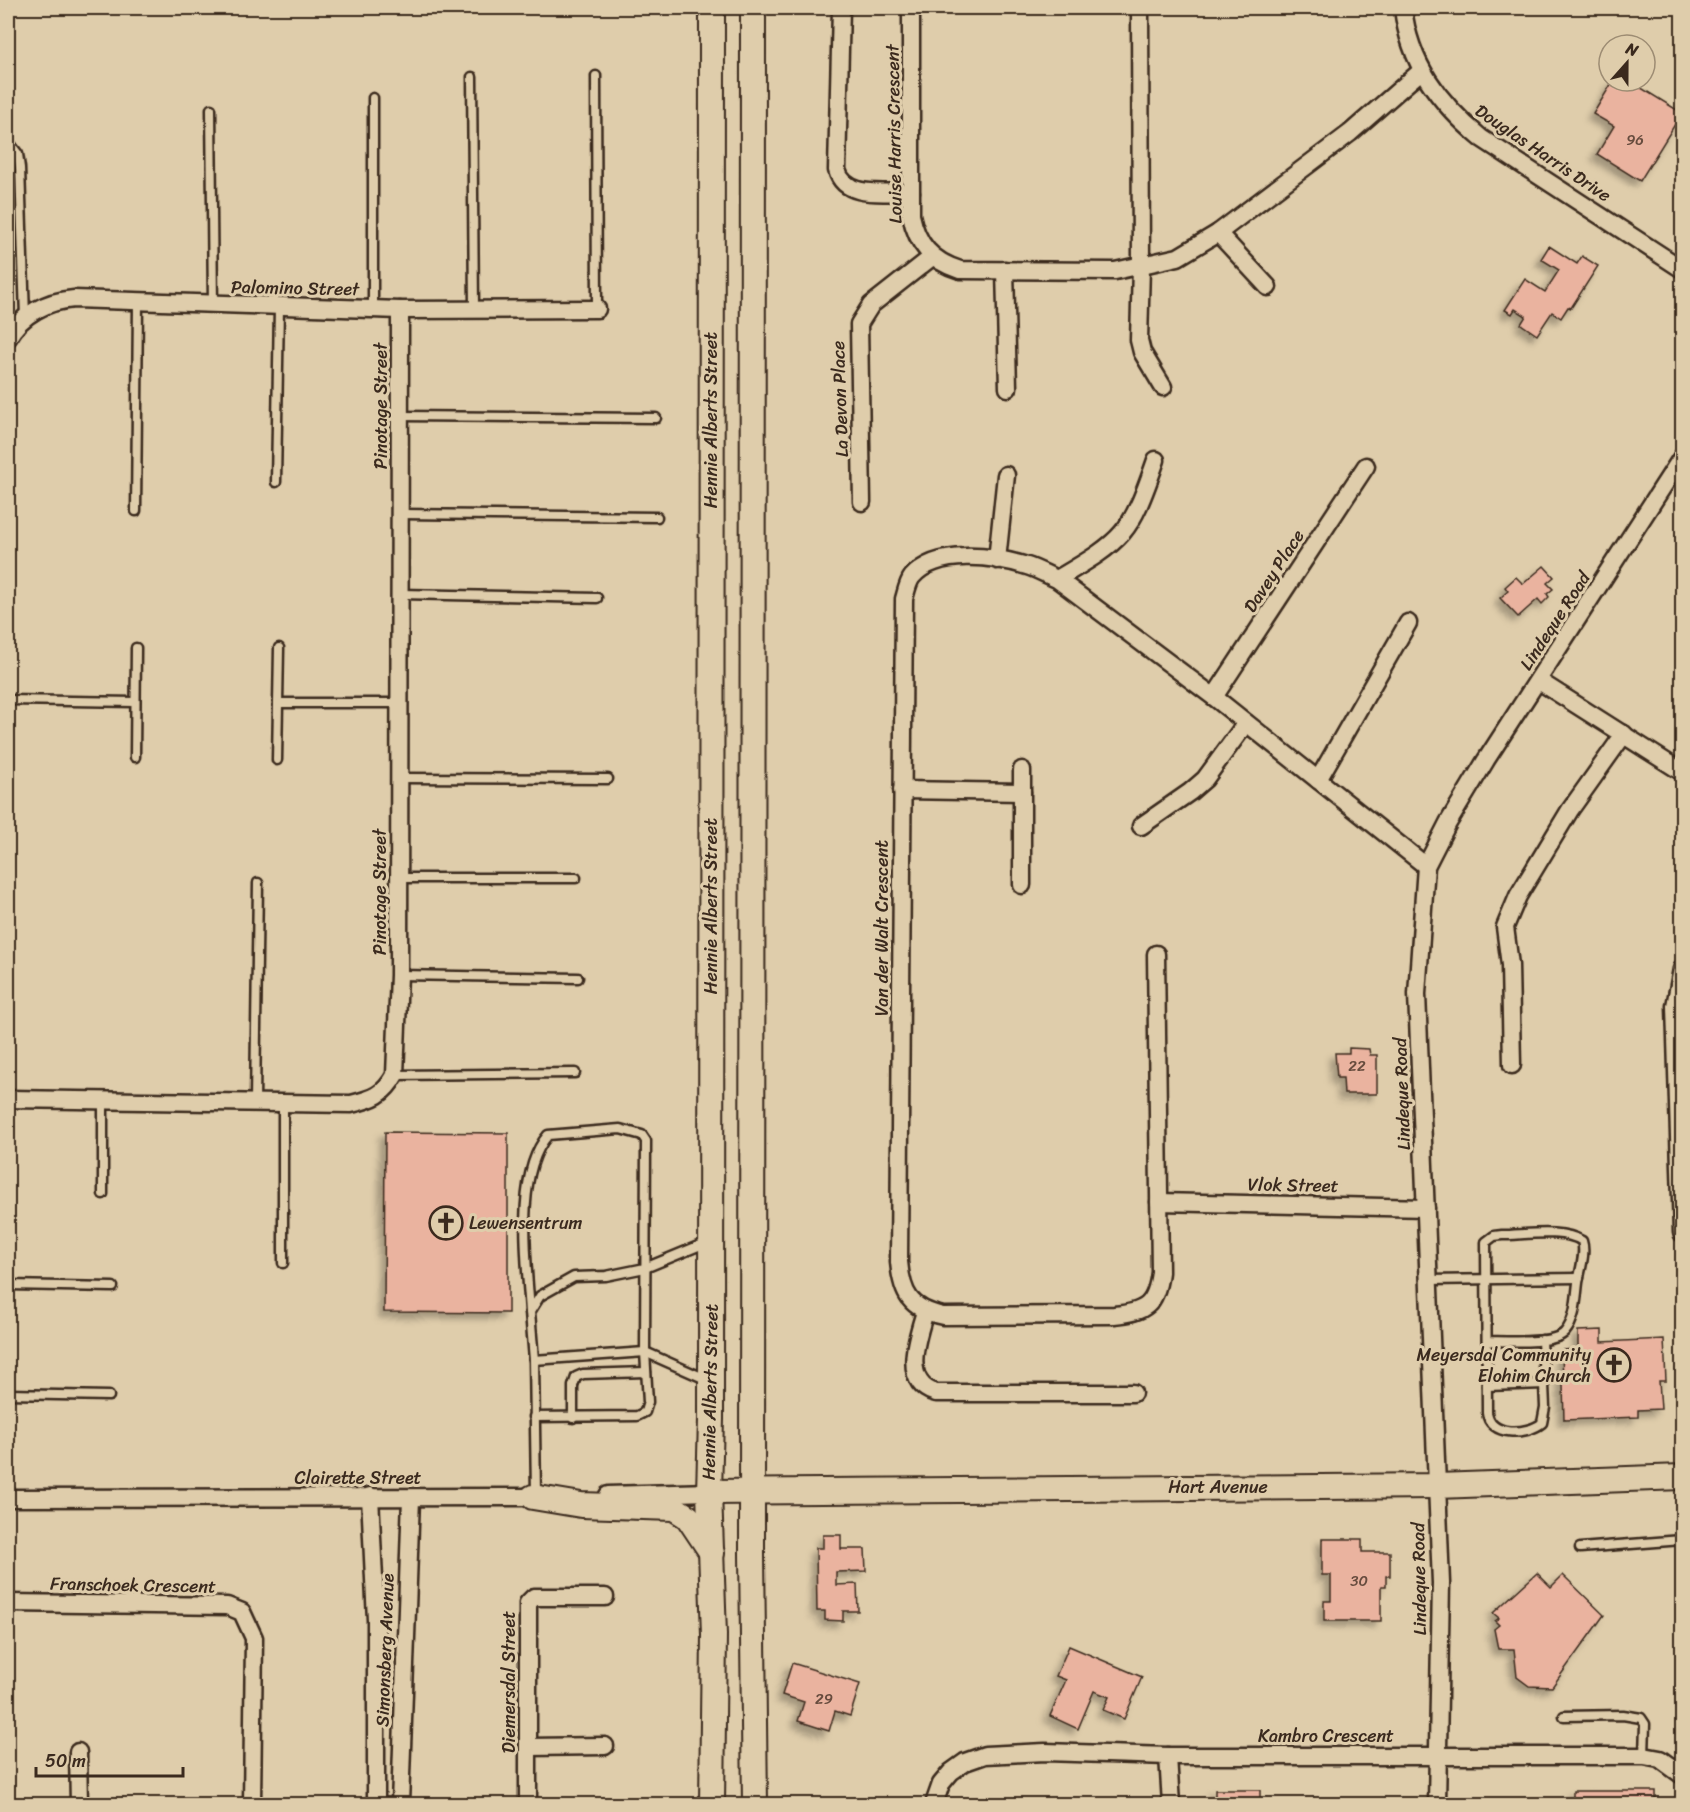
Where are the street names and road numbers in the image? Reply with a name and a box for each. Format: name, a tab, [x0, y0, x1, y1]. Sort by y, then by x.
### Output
street label: Louise Harris Crescent	[876, 43, 912, 224]
street label: Douglas Harris Drive	[1468, 95, 1618, 211]
street label: Palomino Street	[231, 271, 360, 305]
street label: Hennie Alberts Street	[695, 332, 727, 508]
street label: La Devon Place	[822, 340, 858, 458]
street label: Pinotage Street	[365, 342, 397, 469]
street label: Davey Place	[1235, 523, 1313, 619]
street label: Lindeque Road	[1511, 564, 1600, 677]
street label: Hennie Alberts Street	[695, 818, 727, 994]
street label: Pinotage Street	[364, 828, 396, 955]
street label: Van der Walt Crescent	[866, 840, 898, 1016]
street label: Lindeque Road	[1384, 1036, 1420, 1151]
street label: Vlok Street	[1247, 1168, 1339, 1202]
street label: Hennie Alberts Street	[692, 1303, 728, 1480]
street label: Clairette Street	[295, 1462, 422, 1494]
street label: Hart Avenue	[1168, 1471, 1268, 1503]
street label: Lindeque Road	[1402, 1521, 1436, 1636]
street label: Franschoek Crescent	[50, 1568, 216, 1602]
street label: Simonsberg Avenue	[366, 1572, 404, 1727]
street label: Diemersdal Street	[493, 1611, 525, 1753]
street label: Kambro Crescent	[1258, 1720, 1394, 1752]

